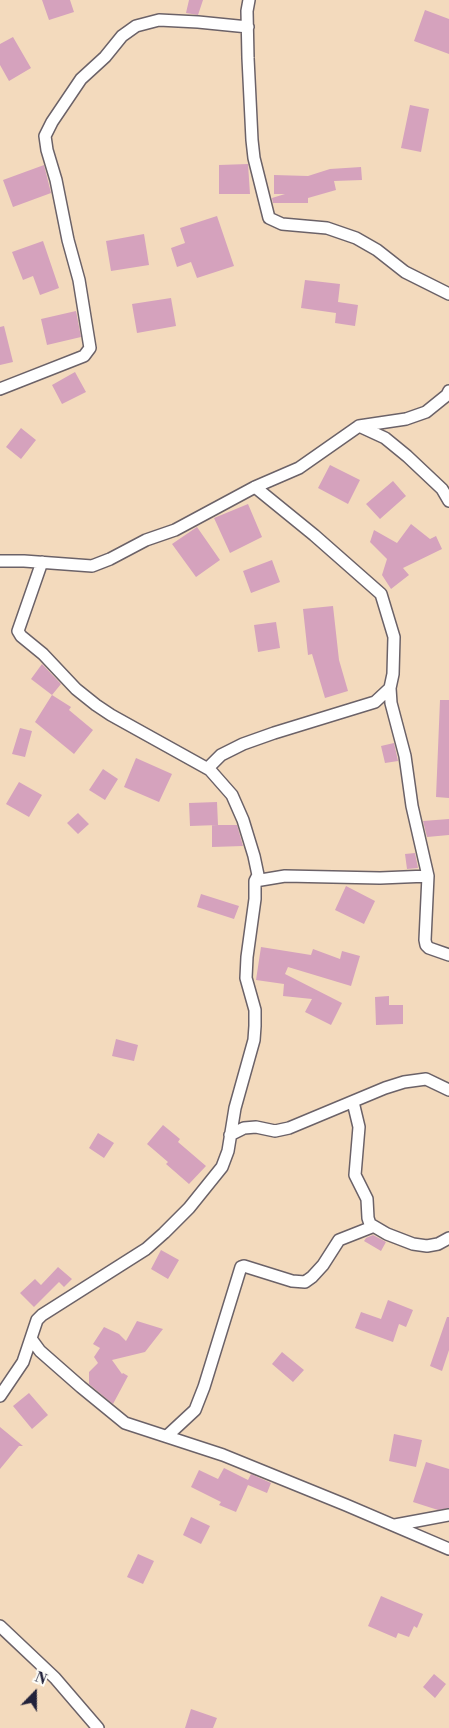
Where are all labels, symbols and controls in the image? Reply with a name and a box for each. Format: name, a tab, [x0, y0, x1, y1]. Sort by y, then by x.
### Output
north arrow	[10, 1668, 60, 1718]
text: N	[32, 1669, 49, 1690]

